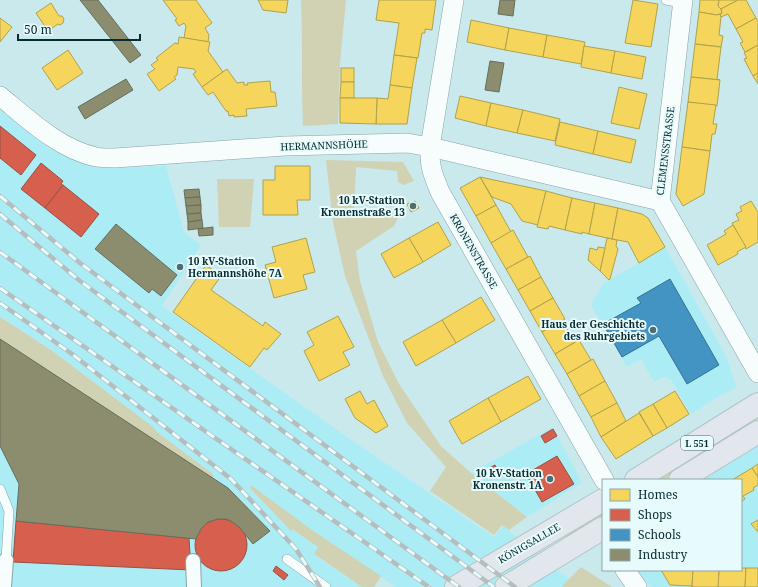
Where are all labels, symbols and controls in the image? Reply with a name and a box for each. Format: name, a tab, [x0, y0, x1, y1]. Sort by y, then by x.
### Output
scale bar	[18, 16, 140, 42]
text: 50 m	[24, 21, 52, 38]
street label: CLEMENSSTRASSE	[653, 106, 677, 196]
street label: HERMANNSHÖHE	[280, 136, 368, 154]
place label: 10 kV-Station Kronenstraße 13	[321, 193, 405, 219]
marker: 10 kV-Station Kronenstraße 13	[408, 201, 418, 211]
street label: KRONENSTRASSE	[447, 211, 501, 291]
place label: 10 kV-Station Hermannshöhe 7A	[188, 254, 283, 280]
marker: 10 kV-Station Hermannshöhe 7A	[175, 262, 185, 272]
place label: Haus der Geschichte des Ruhrgebiets	[541, 317, 645, 343]
marker: Haus der Geschichte des Ruhrgebiets	[648, 325, 658, 335]
road number: L 551	[681, 436, 713, 450]
place label: 10 kV-Station Kronenstr. 1A	[473, 466, 542, 492]
marker: 10 kV-Station Kronenstr. 1A	[545, 474, 555, 484]
legend	[602, 479, 742, 571]
text: Homes	[638, 486, 678, 503]
text: Shops	[638, 506, 672, 523]
street label: KÖNIGSALLEE	[495, 519, 563, 567]
text: Schools	[638, 526, 681, 543]
text: Industry	[638, 546, 687, 563]

